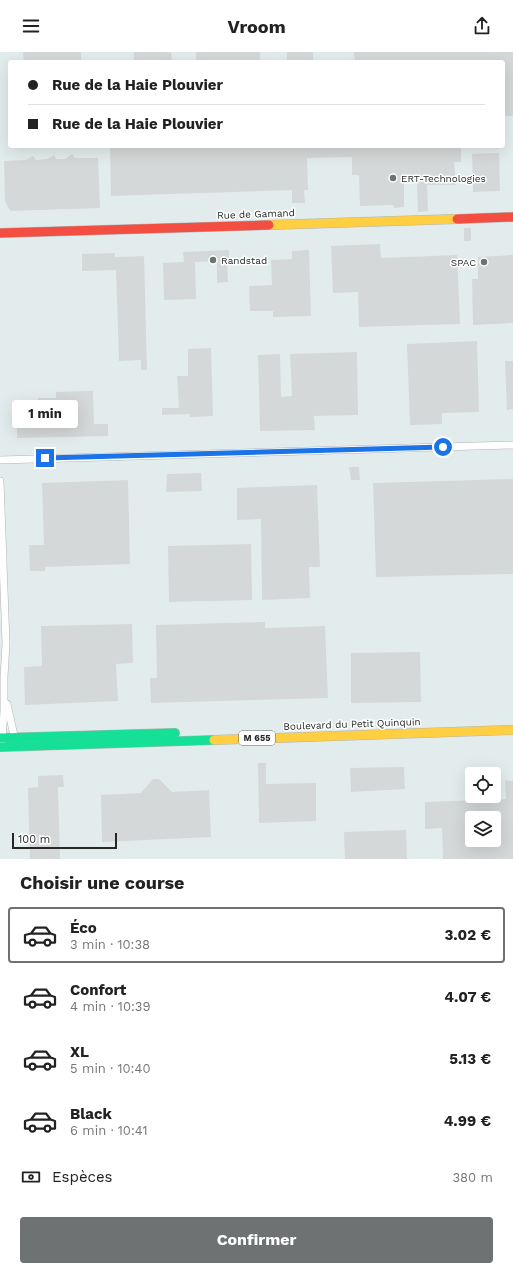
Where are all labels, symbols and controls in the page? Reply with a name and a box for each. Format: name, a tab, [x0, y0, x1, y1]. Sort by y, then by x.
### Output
icon: menu	[20, 15, 42, 37]
icon: share	[471, 15, 493, 37]
text: Vroom	[227, 16, 286, 37]
text: Rue de la Haie Plouvier	[52, 76, 223, 94]
text: Rue de la Haie Plouvier	[52, 115, 223, 133]
marker: ERT-Technologies	[388, 173, 398, 183]
place label: ERT-Technologies	[401, 173, 486, 184]
street label: Rue de Gamand	[217, 207, 295, 221]
marker: Randstad	[208, 255, 218, 265]
place label: Randstad	[221, 255, 267, 266]
place label: SPAC	[451, 257, 476, 268]
marker: SPAC	[479, 257, 489, 267]
callout: 1 min	[12, 400, 78, 428]
text: 1 min	[28, 406, 62, 421]
route start	[434, 438, 452, 456]
route end	[36, 449, 54, 467]
street label: Boulevard du Petit Quinquin	[283, 716, 421, 732]
road number: M 655	[239, 731, 275, 745]
map controls	[465, 767, 501, 847]
button: locate	[465, 767, 501, 803]
button: layers	[465, 811, 501, 847]
scale bar	[12, 831, 117, 850]
text: 100 m	[18, 833, 50, 846]
text: Choisir une course	[20, 872, 184, 893]
icon: car	[22, 917, 58, 953]
text: Éco	[70, 919, 97, 937]
text: 3.02 €	[444, 926, 491, 944]
text: 3 min · 10:38	[70, 937, 150, 952]
icon: car	[22, 979, 58, 1015]
text: Confort	[70, 981, 126, 999]
text: 4.07 €	[444, 988, 491, 1006]
text: 4 min · 10:39	[70, 999, 150, 1014]
icon: car	[22, 1041, 58, 1077]
text: XL	[70, 1043, 89, 1061]
text: 5.13 €	[449, 1050, 491, 1068]
text: 5 min · 10:40	[70, 1061, 150, 1076]
icon: car	[22, 1103, 58, 1139]
text: Black	[70, 1105, 112, 1123]
text: 4.99 €	[444, 1112, 491, 1130]
text: 6 min · 10:41	[70, 1123, 148, 1138]
icon: cash	[20, 1166, 42, 1188]
text: Espèces	[52, 1168, 113, 1186]
text: 380 m	[453, 1170, 493, 1185]
button: Confirmer	[20, 1217, 493, 1263]

